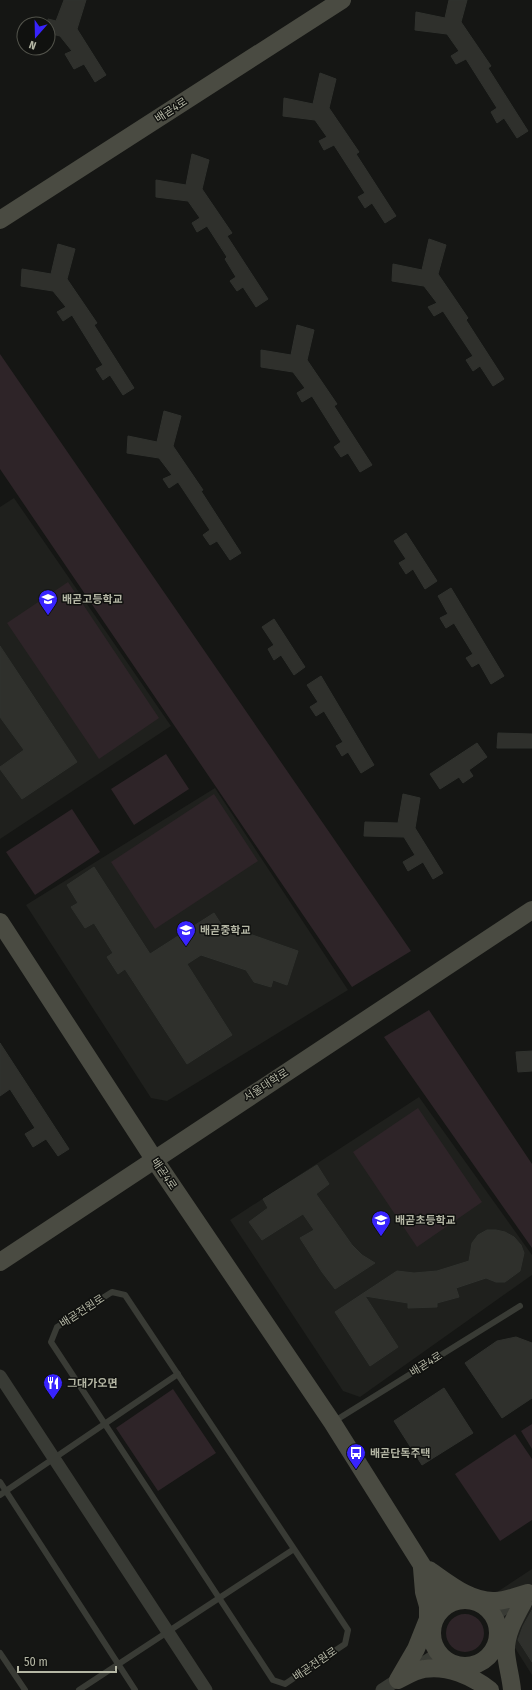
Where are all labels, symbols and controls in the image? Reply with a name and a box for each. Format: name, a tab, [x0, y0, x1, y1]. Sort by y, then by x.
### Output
north arrow	[16, 16, 56, 56]
text: N	[27, 38, 38, 52]
street label: 배곧4로	[152, 95, 190, 125]
school or university icon: 배곧고등학교	[37, 588, 59, 616]
place label: 배곧고등학교	[62, 593, 123, 606]
school or university icon: 배곧중학교	[175, 919, 197, 947]
place label: 배곧중학교	[200, 924, 251, 937]
street label: 서울대학로	[241, 1066, 291, 1104]
street label: 배곧4로	[149, 1156, 179, 1192]
school or university icon: 배곧초등학교	[370, 1209, 392, 1237]
place label: 배곧초등학교	[395, 1214, 456, 1227]
street label: 배곧전원로	[57, 1292, 107, 1330]
street label: 배곧4로	[407, 1349, 445, 1379]
restaurant icon: 그대가오면	[42, 1372, 64, 1400]
place label: 그대가오면	[67, 1377, 118, 1390]
bus stop icon: 배곧단독주택	[345, 1442, 367, 1470]
place label: 배곧단독주택	[370, 1447, 431, 1460]
street label: 배곧전원로	[290, 1644, 340, 1684]
scale bar	[18, 1648, 116, 1674]
text: 50 m	[24, 1655, 48, 1669]

